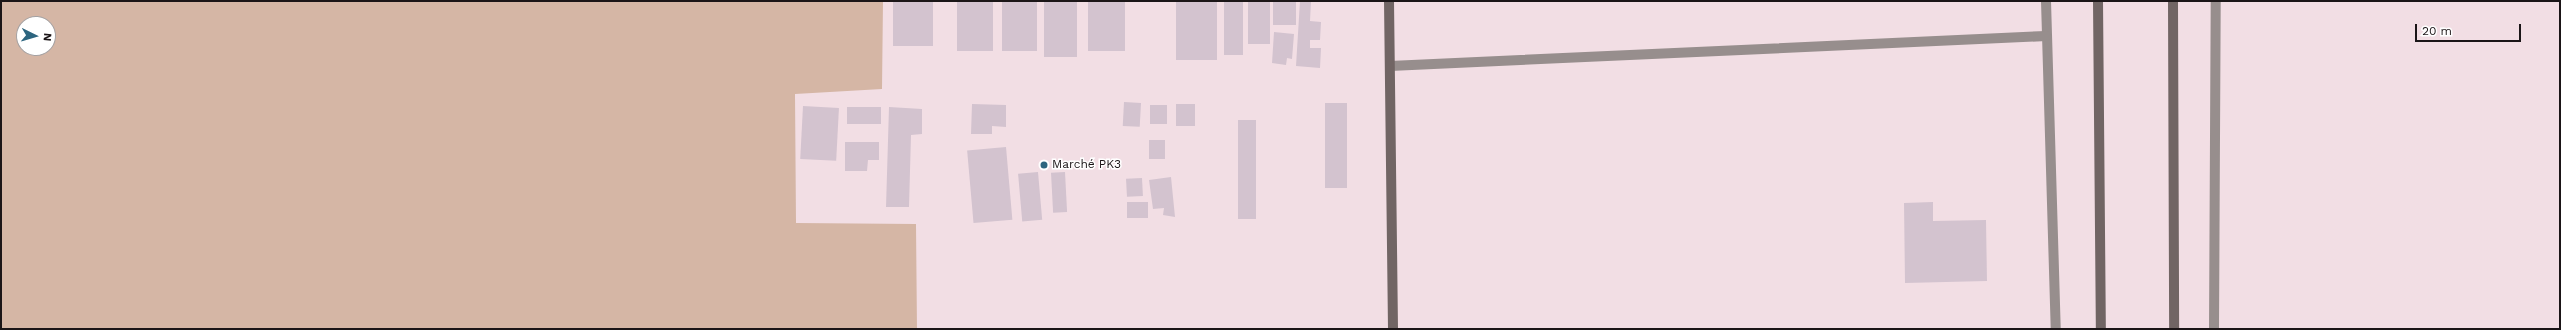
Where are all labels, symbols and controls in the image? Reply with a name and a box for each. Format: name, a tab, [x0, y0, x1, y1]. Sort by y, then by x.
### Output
north arrow	[16, 16, 56, 56]
scale bar	[2417, 16, 2523, 42]
text: 20 m	[2422, 24, 2452, 38]
text: N	[41, 32, 54, 42]
place label: Marché PK3	[1052, 158, 1121, 172]
marker: Marché PK3	[1039, 160, 1049, 170]

